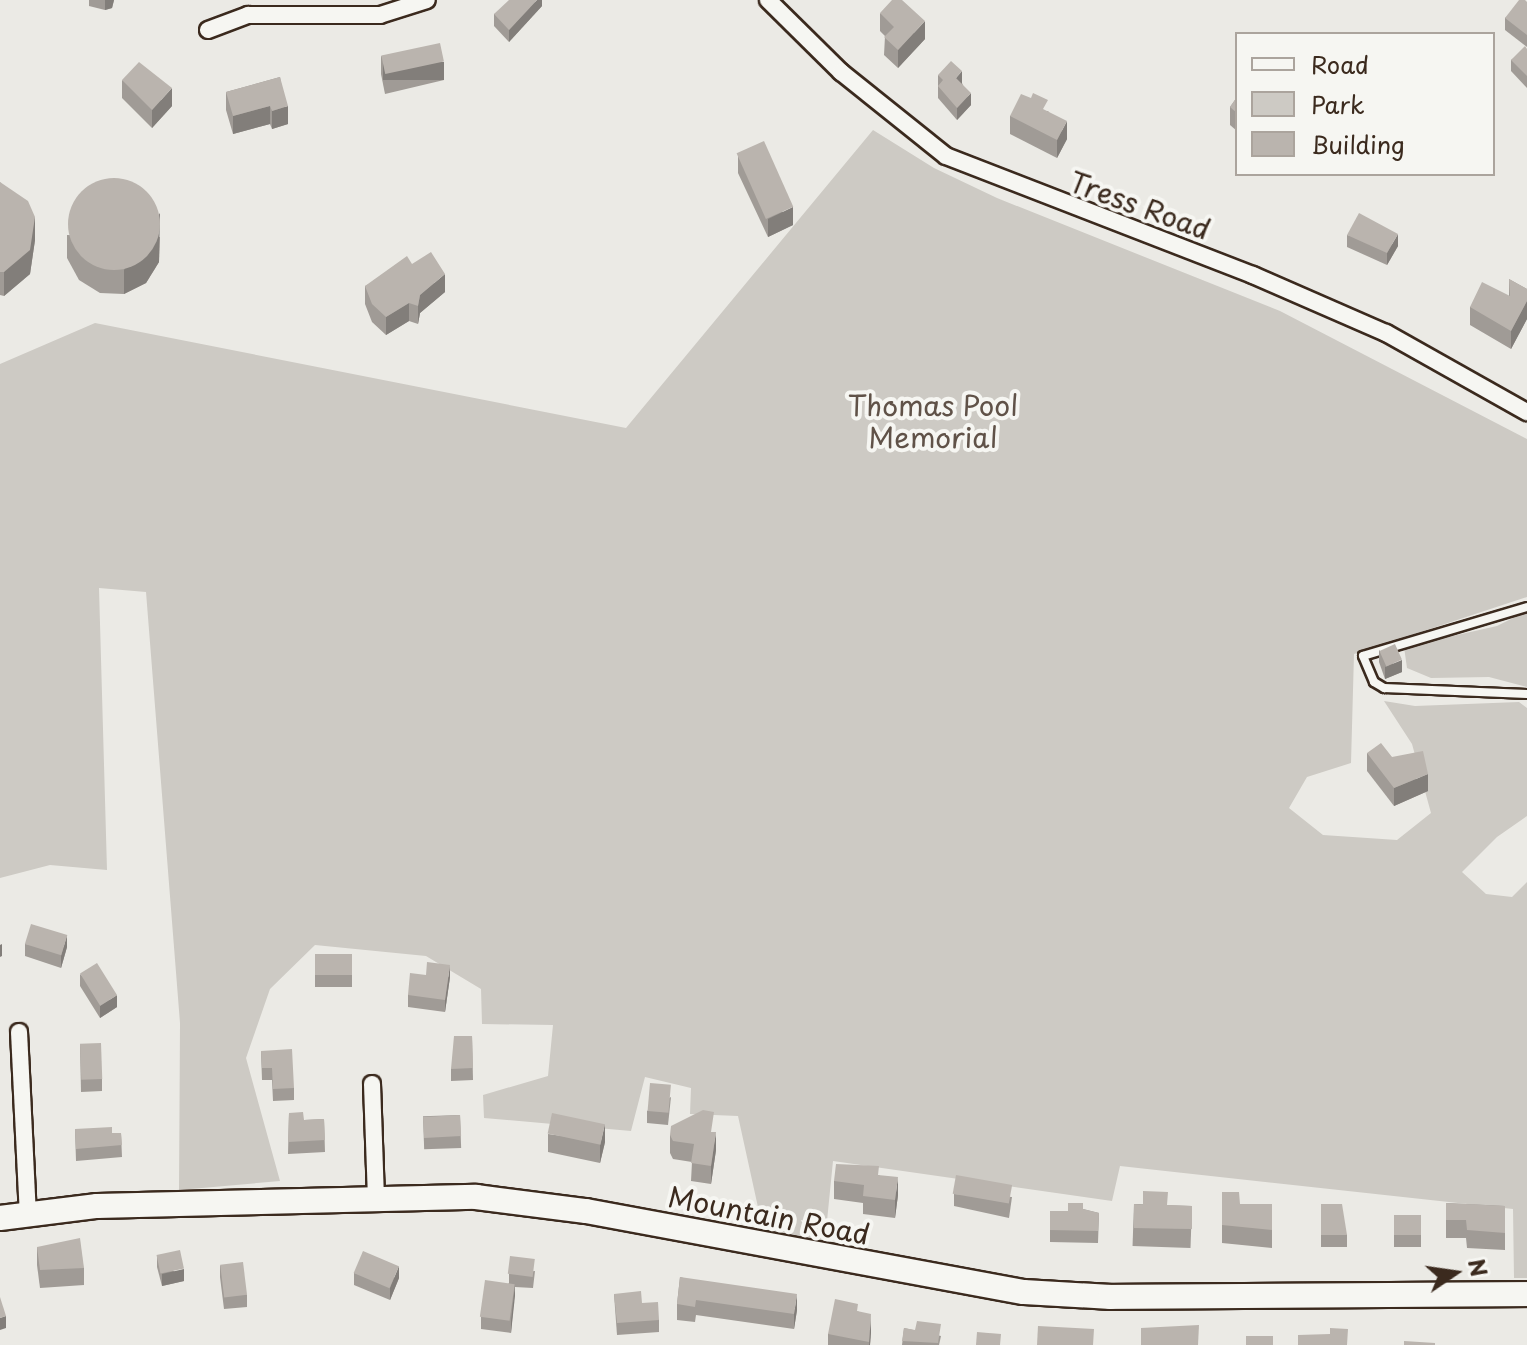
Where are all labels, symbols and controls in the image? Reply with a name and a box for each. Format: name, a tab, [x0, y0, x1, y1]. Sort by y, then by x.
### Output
legend	[1235, 32, 1495, 176]
text: Road	[1311, 46, 1369, 82]
text: Park	[1311, 86, 1365, 122]
text: Building	[1311, 126, 1405, 162]
street label: Tress Road	[1065, 164, 1215, 246]
park label: Thomas Pool Memorial	[848, 388, 1018, 454]
street label: Mountain Road	[665, 1179, 873, 1251]
north arrow	[1415, 1233, 1495, 1313]
text: N	[1461, 1255, 1497, 1280]

